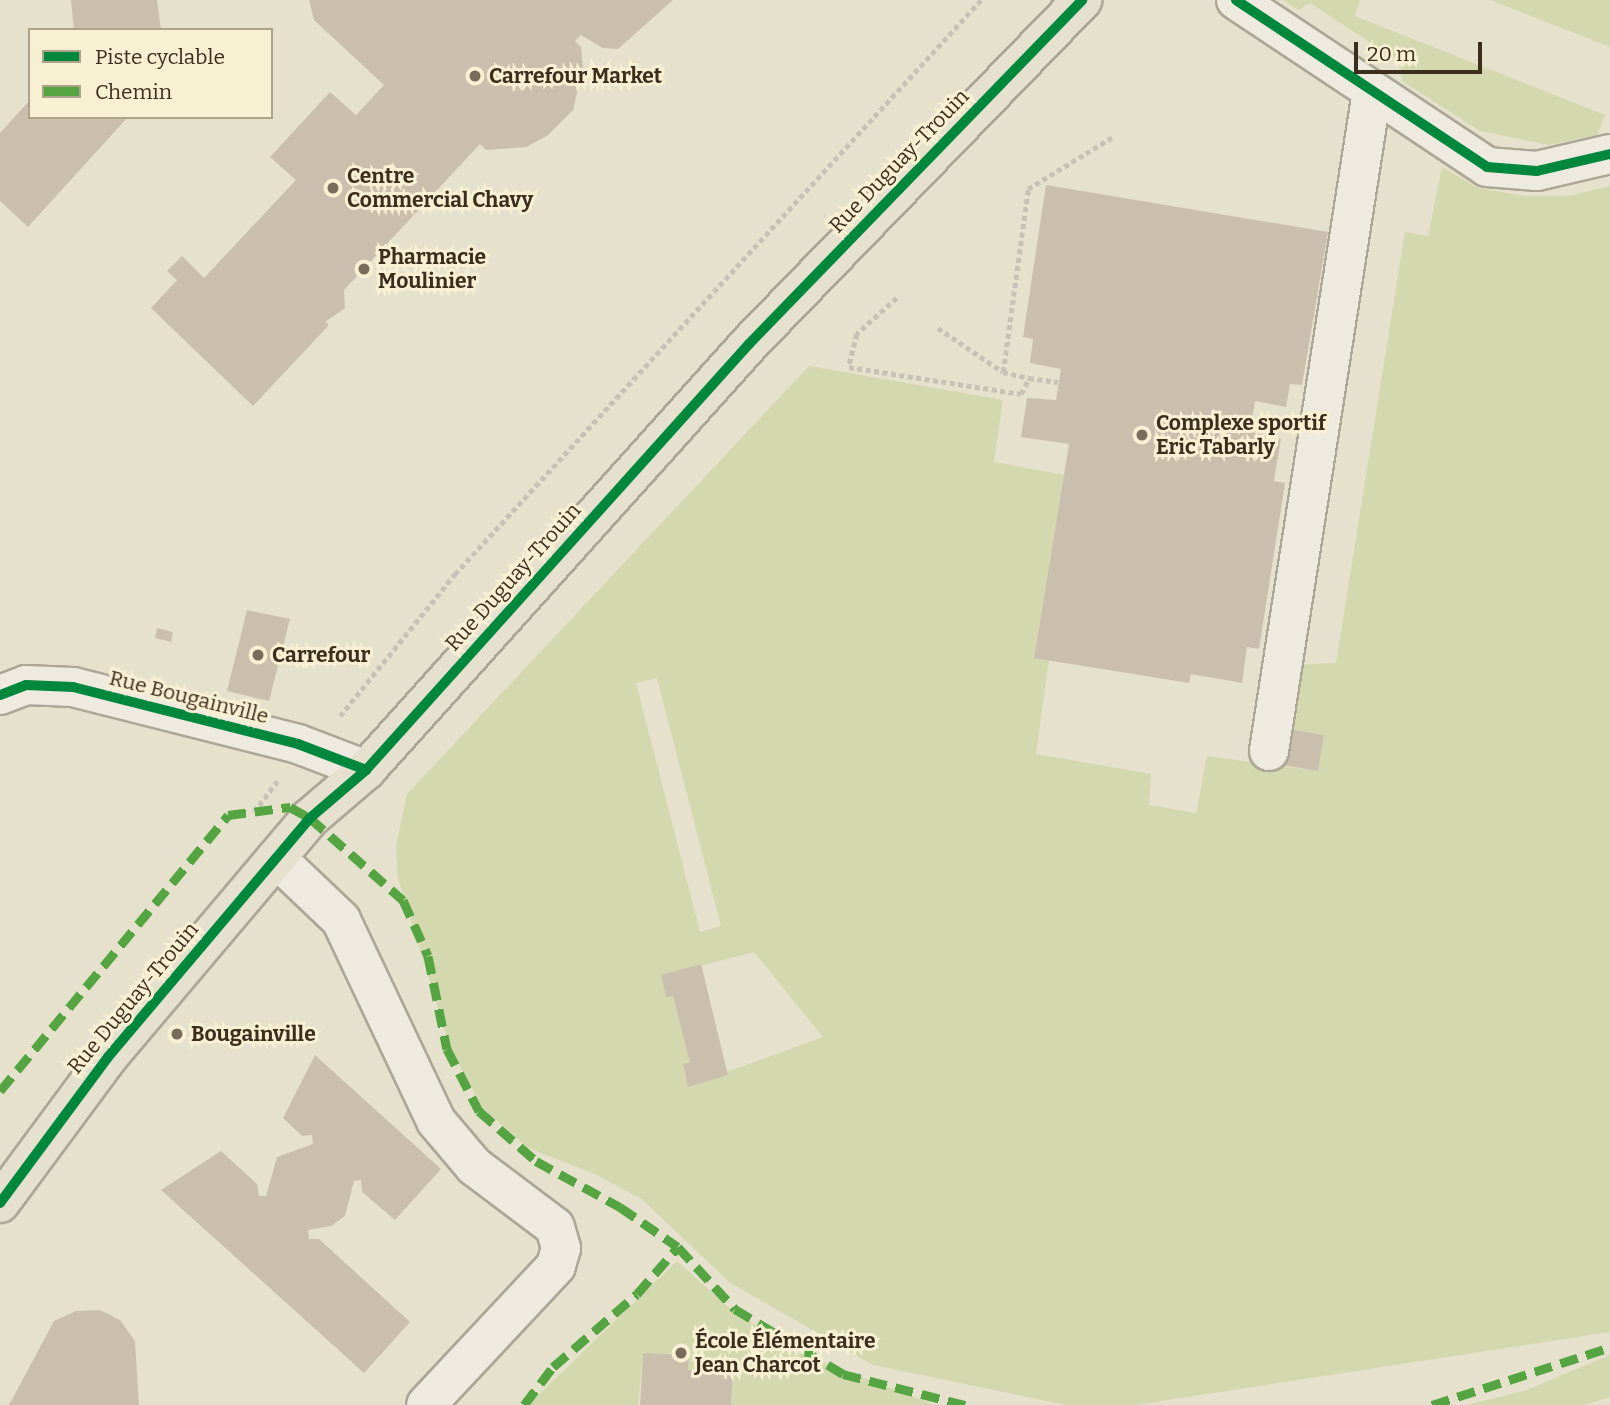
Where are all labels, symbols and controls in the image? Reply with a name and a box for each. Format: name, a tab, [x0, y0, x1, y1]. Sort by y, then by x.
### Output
legend	[28, 28, 273, 119]
scale bar	[1358, 28, 1486, 72]
text: 20 m	[1367, 41, 1416, 67]
text: Piste cyclable	[95, 44, 225, 70]
place label: Carrefour Market	[489, 63, 662, 89]
marker: Carrefour Market	[467, 68, 483, 84]
text: Chemin	[95, 79, 172, 105]
street label: Rue Duguay-Trouin	[824, 84, 974, 238]
place label: Centre Commercial Chavy	[347, 163, 533, 213]
marker: Centre Commercial Chavy	[325, 180, 341, 196]
place label: Pharmacie Moulinier	[378, 244, 486, 294]
marker: Pharmacie Moulinier	[356, 261, 372, 277]
place label: Complexe sportif Eric Tabarly	[1156, 410, 1326, 460]
marker: Complexe sportif Eric Tabarly	[1134, 427, 1150, 443]
street label: Rue Duguay-Trouin	[440, 498, 586, 656]
place label: Carrefour	[272, 642, 370, 668]
marker: Carrefour	[250, 647, 266, 663]
street label: Rue Bougainville	[107, 665, 271, 729]
street label: Rue Duguay-Trouin	[62, 917, 204, 1079]
place label: Bougainville	[191, 1021, 316, 1047]
marker: Bougainville	[169, 1026, 185, 1042]
place label: École Élémentaire Jean Charcot	[695, 1328, 875, 1378]
marker: École Élémentaire Jean Charcot	[673, 1345, 689, 1361]

